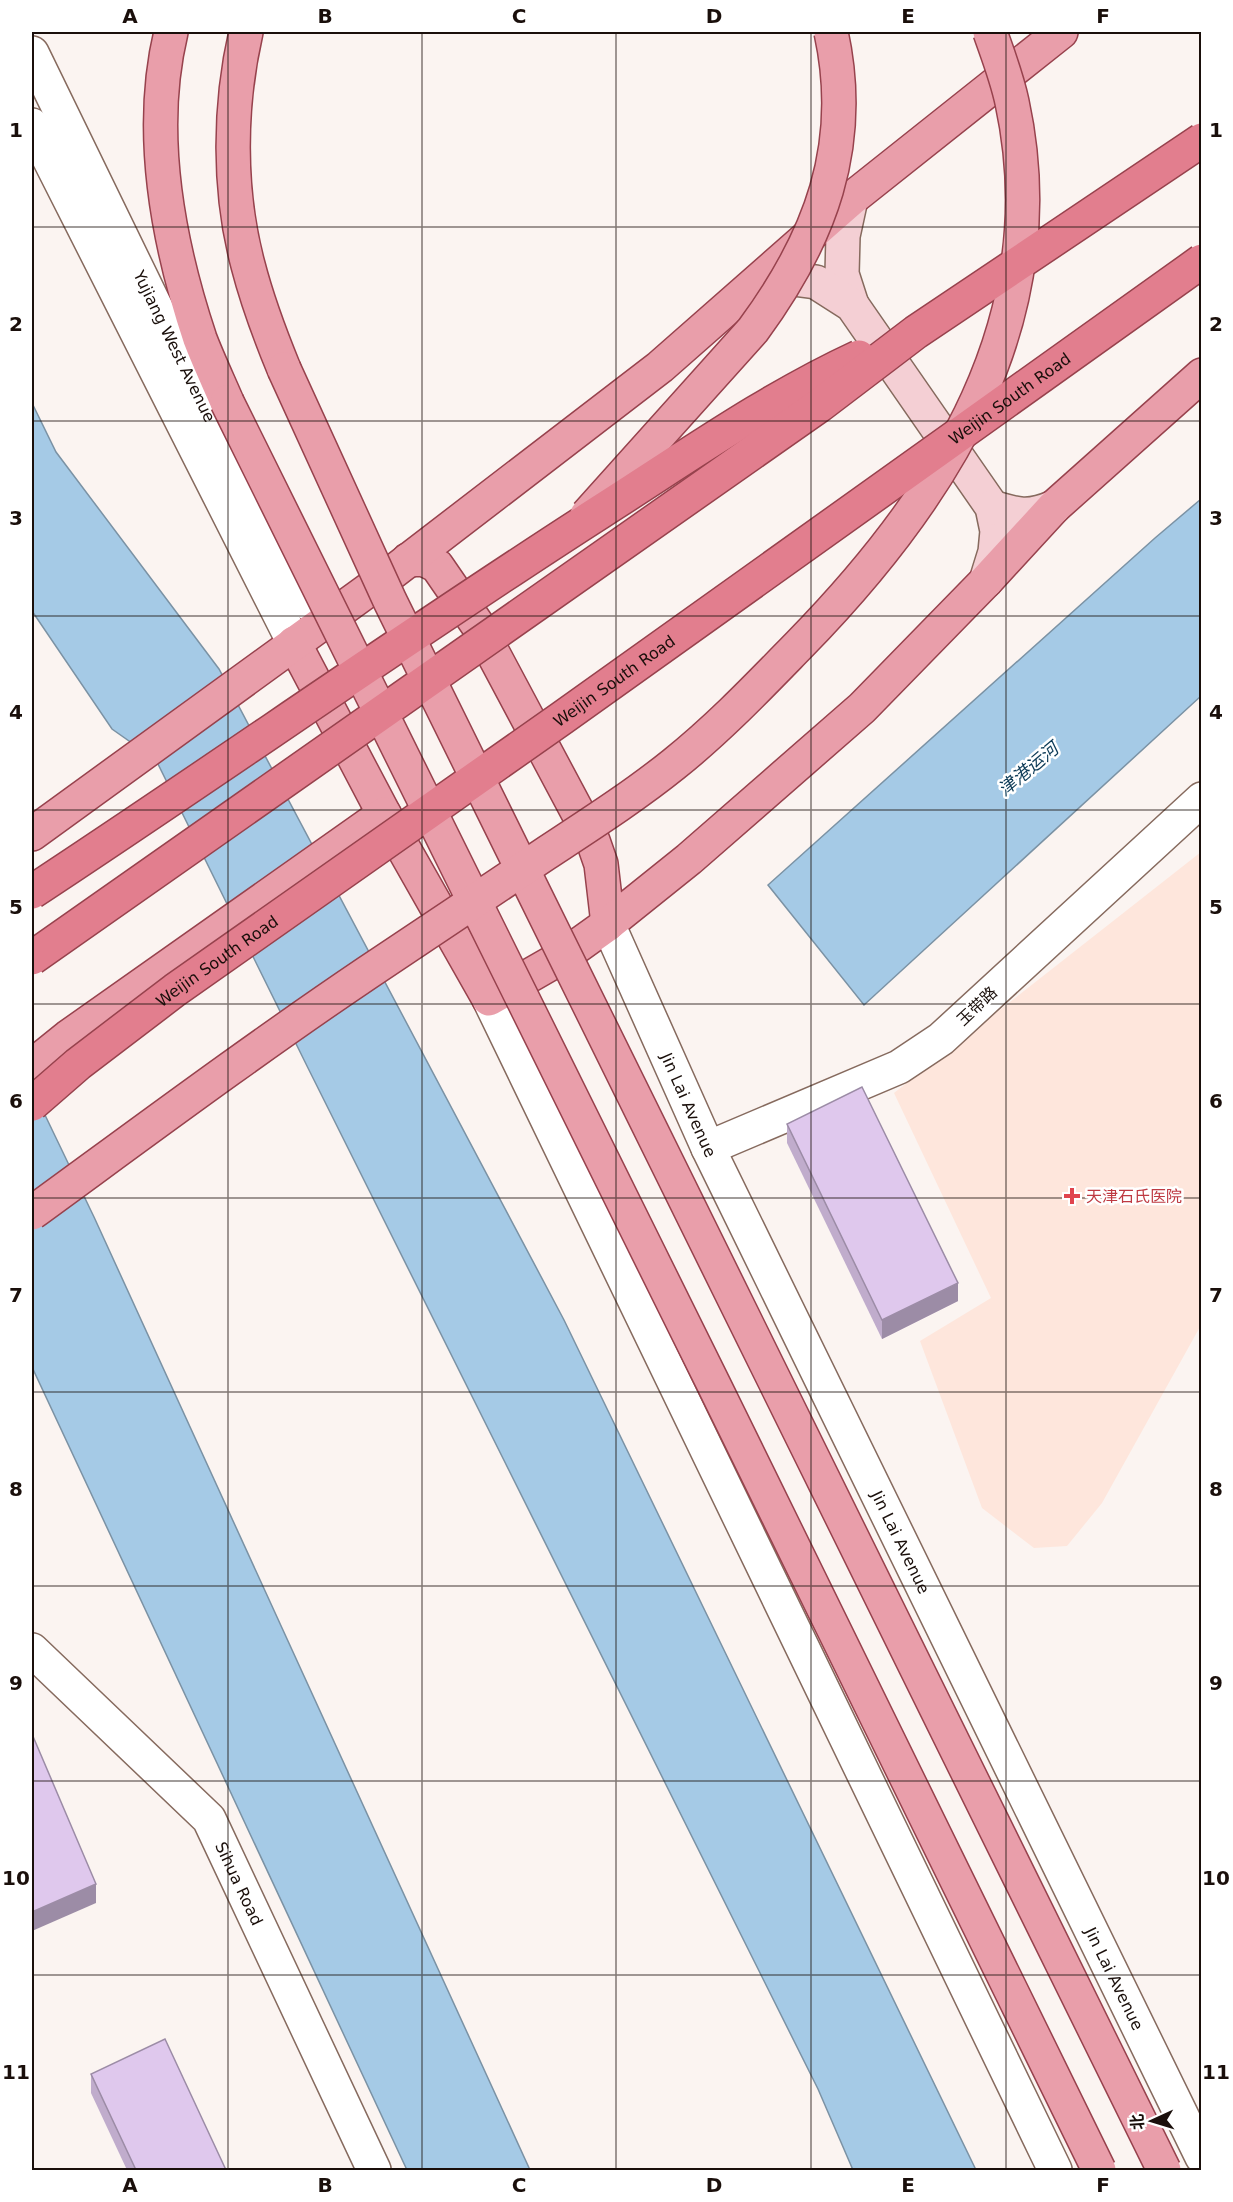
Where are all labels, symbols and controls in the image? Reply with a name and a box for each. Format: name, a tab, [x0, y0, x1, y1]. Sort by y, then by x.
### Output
text: A	[122, 4, 138, 28]
text: B	[317, 4, 333, 28]
text: C	[512, 4, 526, 28]
text: D	[706, 4, 722, 28]
text: E	[901, 4, 915, 28]
text: F	[1096, 4, 1110, 28]
text: 1	[9, 118, 23, 142]
text: 1	[1209, 118, 1223, 142]
street label: Yujiang West Avenue	[129, 266, 220, 425]
text: 2	[9, 312, 23, 336]
text: 2	[1209, 312, 1223, 336]
street label: Weijin South Road	[945, 348, 1074, 448]
text: 3	[9, 506, 23, 530]
text: 3	[1209, 506, 1223, 530]
street label: Weijin South Road	[550, 631, 679, 731]
text: 4	[9, 700, 23, 724]
text: 4	[1209, 700, 1223, 724]
water label: 津港运河	[994, 736, 1065, 800]
text: 5	[9, 895, 23, 919]
text: 5	[1209, 895, 1223, 919]
street label: Weijin South Road	[152, 911, 282, 1011]
street label: 玉带路	[953, 983, 1001, 1029]
street label: Jin Lai Avenue	[657, 1049, 720, 1160]
text: 6	[9, 1089, 23, 1113]
text: 6	[1209, 1089, 1223, 1113]
marker: 天津石氏医院	[1063, 1187, 1081, 1205]
place label: 天津石氏医院	[1086, 1187, 1182, 1206]
text: 7	[9, 1283, 23, 1307]
text: 7	[1209, 1283, 1223, 1307]
text: 8	[9, 1477, 23, 1501]
text: 8	[1209, 1477, 1223, 1501]
street label: Jin Lai Avenue	[867, 1487, 934, 1597]
text: 9	[9, 1671, 23, 1695]
text: 9	[1209, 1671, 1223, 1695]
street label: Sihua Road	[212, 1839, 267, 1928]
text: 10	[2, 1866, 30, 1890]
text: 10	[1202, 1866, 1230, 1890]
street label: Jin Lai Avenue	[1081, 1923, 1148, 2033]
text: 11	[2, 2060, 30, 2084]
text: 11	[1202, 2060, 1230, 2084]
north arrow	[1122, 2091, 1182, 2151]
text: 北	[1127, 2113, 1148, 2131]
text: A	[122, 2173, 138, 2197]
text: B	[317, 2173, 333, 2197]
text: C	[512, 2173, 526, 2197]
text: D	[706, 2173, 722, 2197]
text: E	[901, 2173, 915, 2197]
text: F	[1096, 2173, 1110, 2197]

